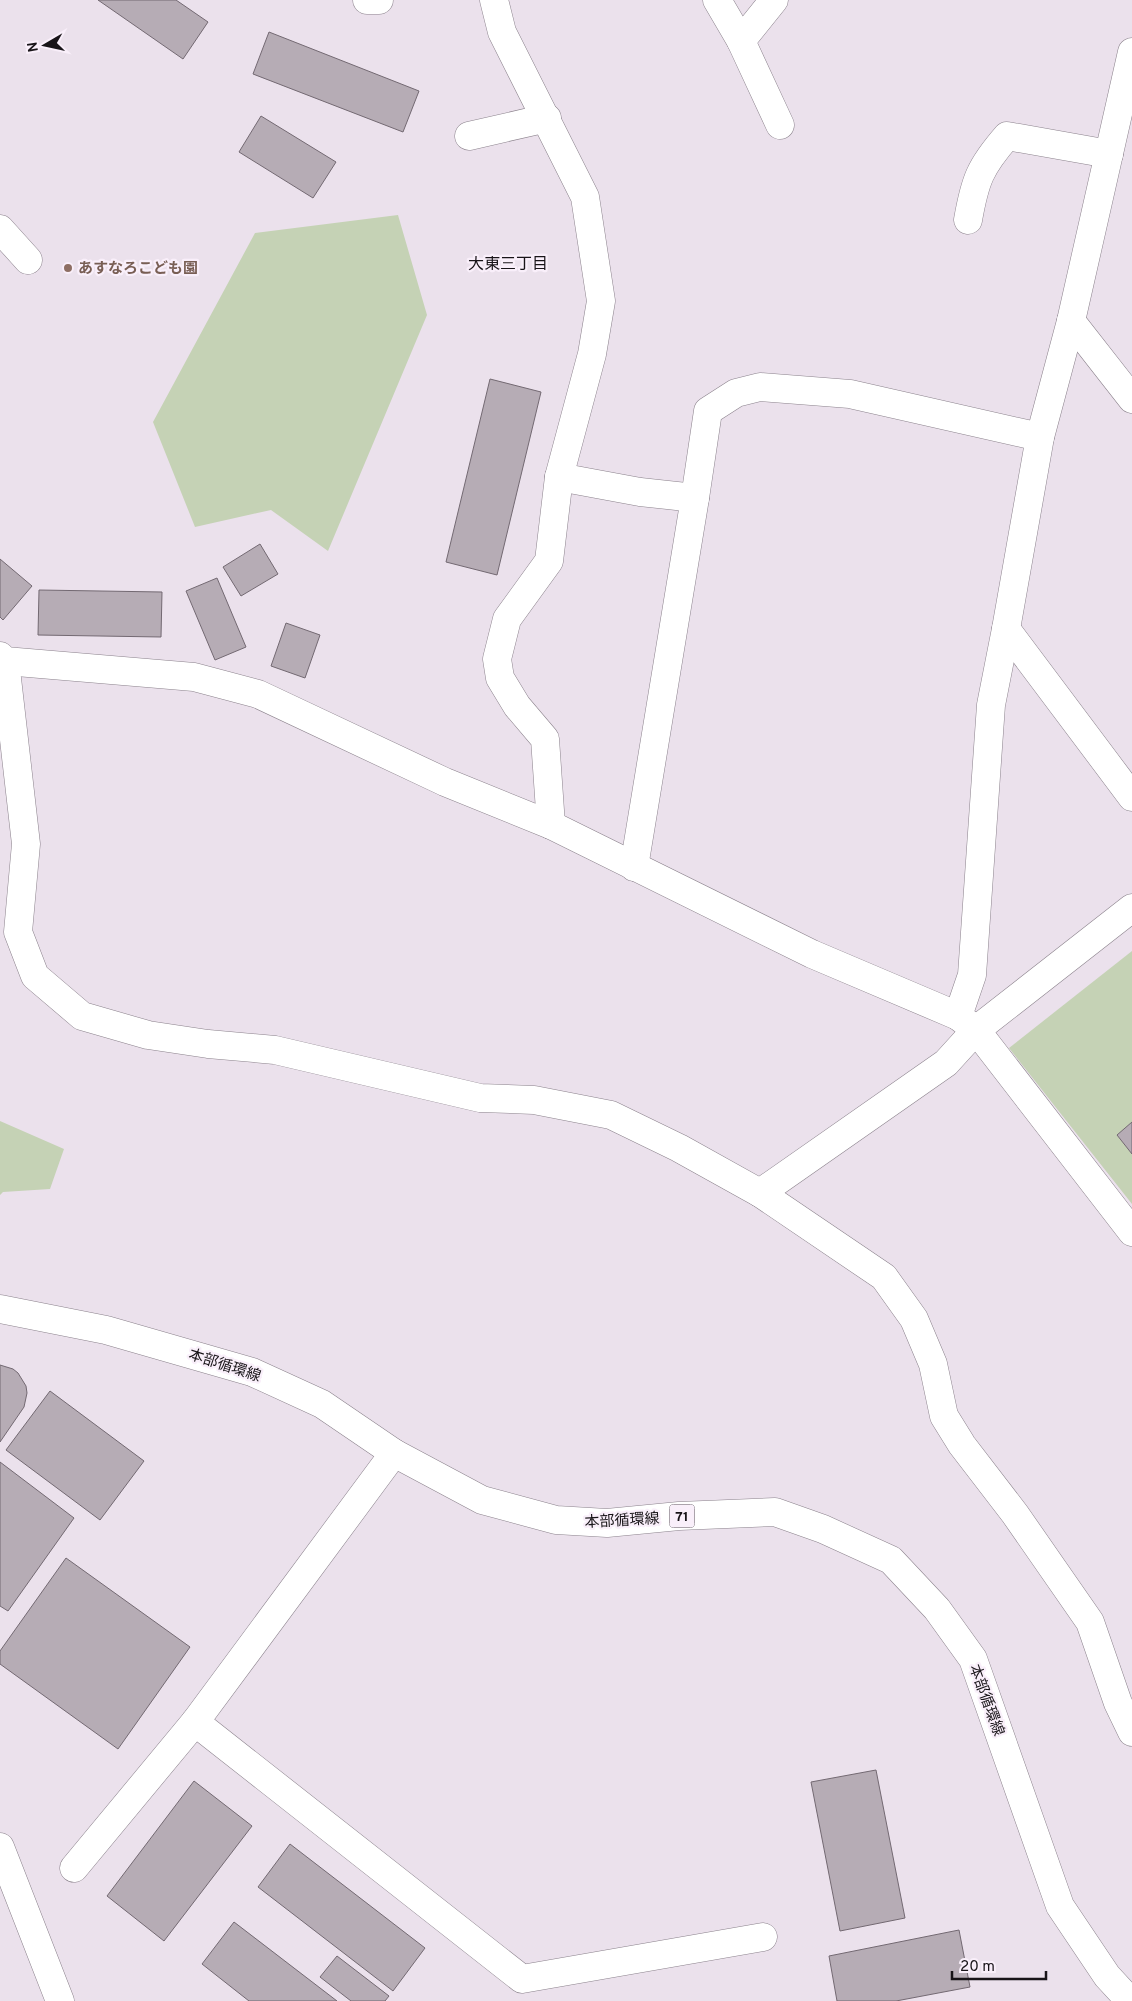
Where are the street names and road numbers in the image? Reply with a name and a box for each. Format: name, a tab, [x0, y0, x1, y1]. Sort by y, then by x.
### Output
street label: 本部循環線	[186, 1346, 263, 1387]
road number: 71	[670, 1504, 694, 1528]
street label: 本部循環線	[584, 1510, 660, 1533]
street label: 本部循環線	[964, 1662, 1007, 1739]

